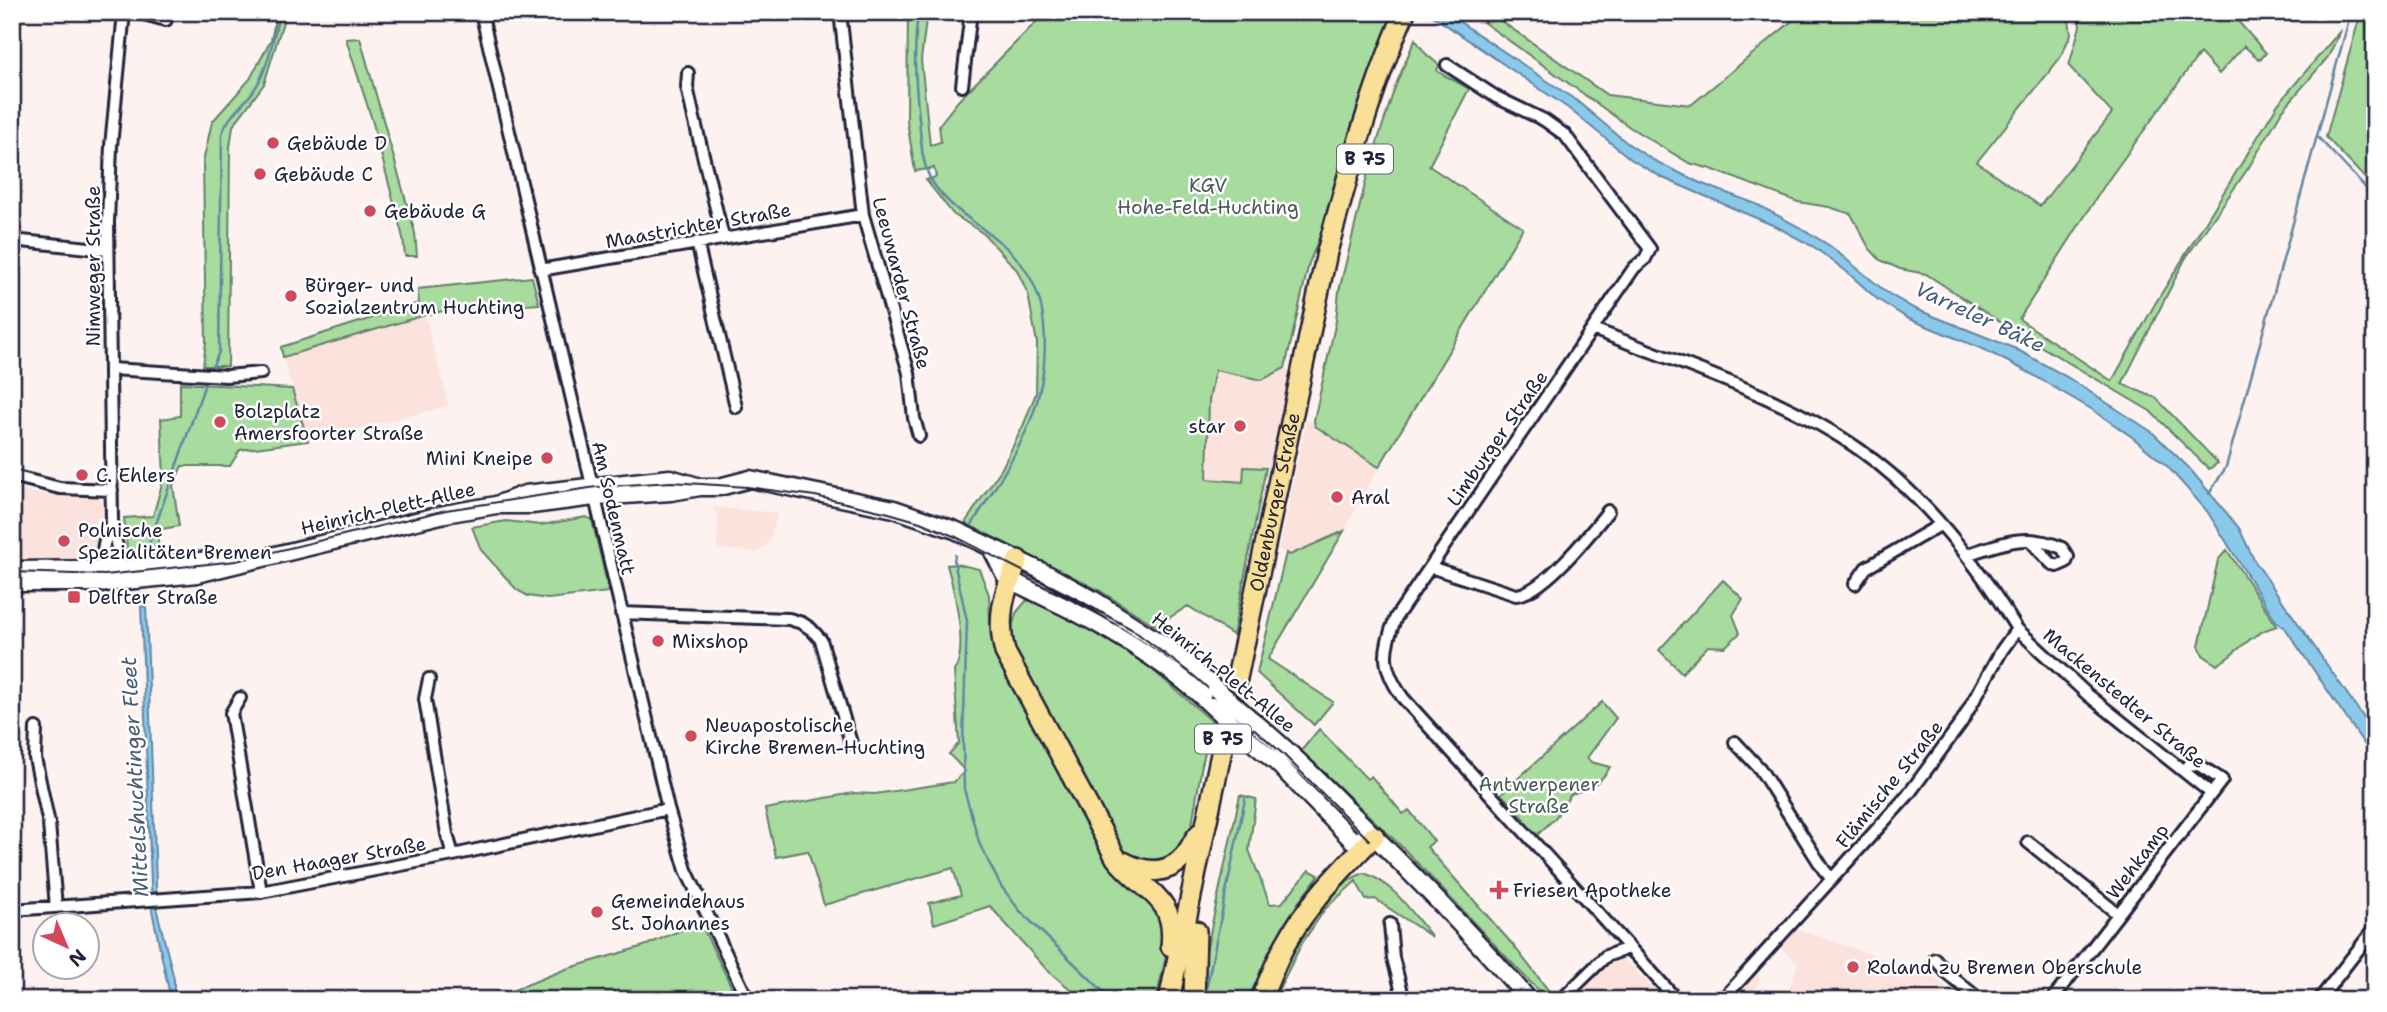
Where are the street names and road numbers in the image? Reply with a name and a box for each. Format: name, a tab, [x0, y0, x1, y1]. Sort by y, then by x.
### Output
road number: B 75	[1337, 144, 1393, 174]
street label: Nimweger Straße	[81, 185, 106, 347]
street label: Leeuwarder Straße	[867, 194, 937, 372]
street label: Maastrichter Straße	[603, 197, 793, 254]
street label: Limburger Straße	[1441, 365, 1554, 511]
street label: Oldenburger Straße	[1244, 410, 1306, 594]
street label: Am Sodenmatt	[586, 439, 641, 577]
street label: Heinrich-Plett-Allee	[298, 476, 478, 541]
street label: Heinrich-Plett-Allee	[1146, 606, 1301, 738]
street label: Mackenstedter Straße	[2038, 623, 2211, 774]
street label: Flämische Straße	[1830, 715, 1949, 853]
road number: B 75	[1195, 724, 1251, 754]
street label: Wehkamp	[2101, 818, 2174, 904]
street label: Den Haager Straße	[250, 831, 428, 886]

